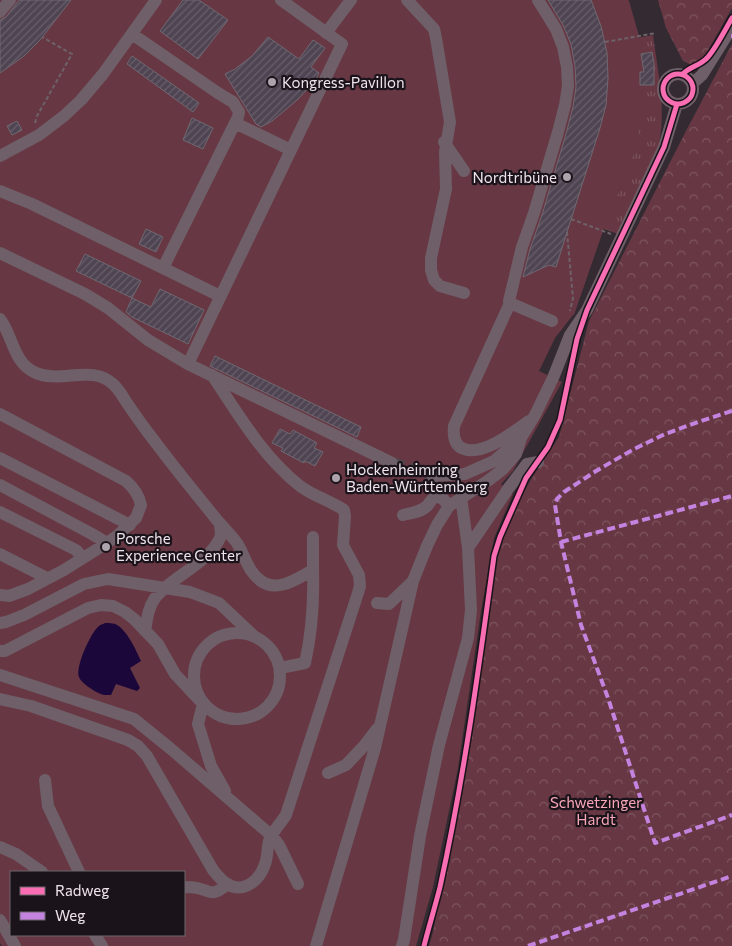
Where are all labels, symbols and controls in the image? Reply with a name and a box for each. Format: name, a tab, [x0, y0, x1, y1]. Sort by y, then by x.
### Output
place label: Kongress-Pavillon	[282, 73, 405, 91]
marker: Kongress-Pavillon	[266, 76, 278, 88]
place label: Nordtribüne	[473, 168, 557, 186]
marker: Nordtribüne	[561, 171, 573, 183]
place label: Hockenheimring Baden-Württemberg	[346, 460, 487, 495]
marker: Hockenheimring Baden-Württemberg	[330, 472, 342, 484]
place label: Porsche Experience Center	[116, 529, 241, 564]
marker: Porsche Experience Center	[100, 541, 112, 553]
park label: Schwetzinger Hardt	[550, 793, 642, 828]
legend	[10, 871, 185, 936]
text: Radweg	[55, 881, 109, 899]
text: Weg	[55, 906, 85, 924]

